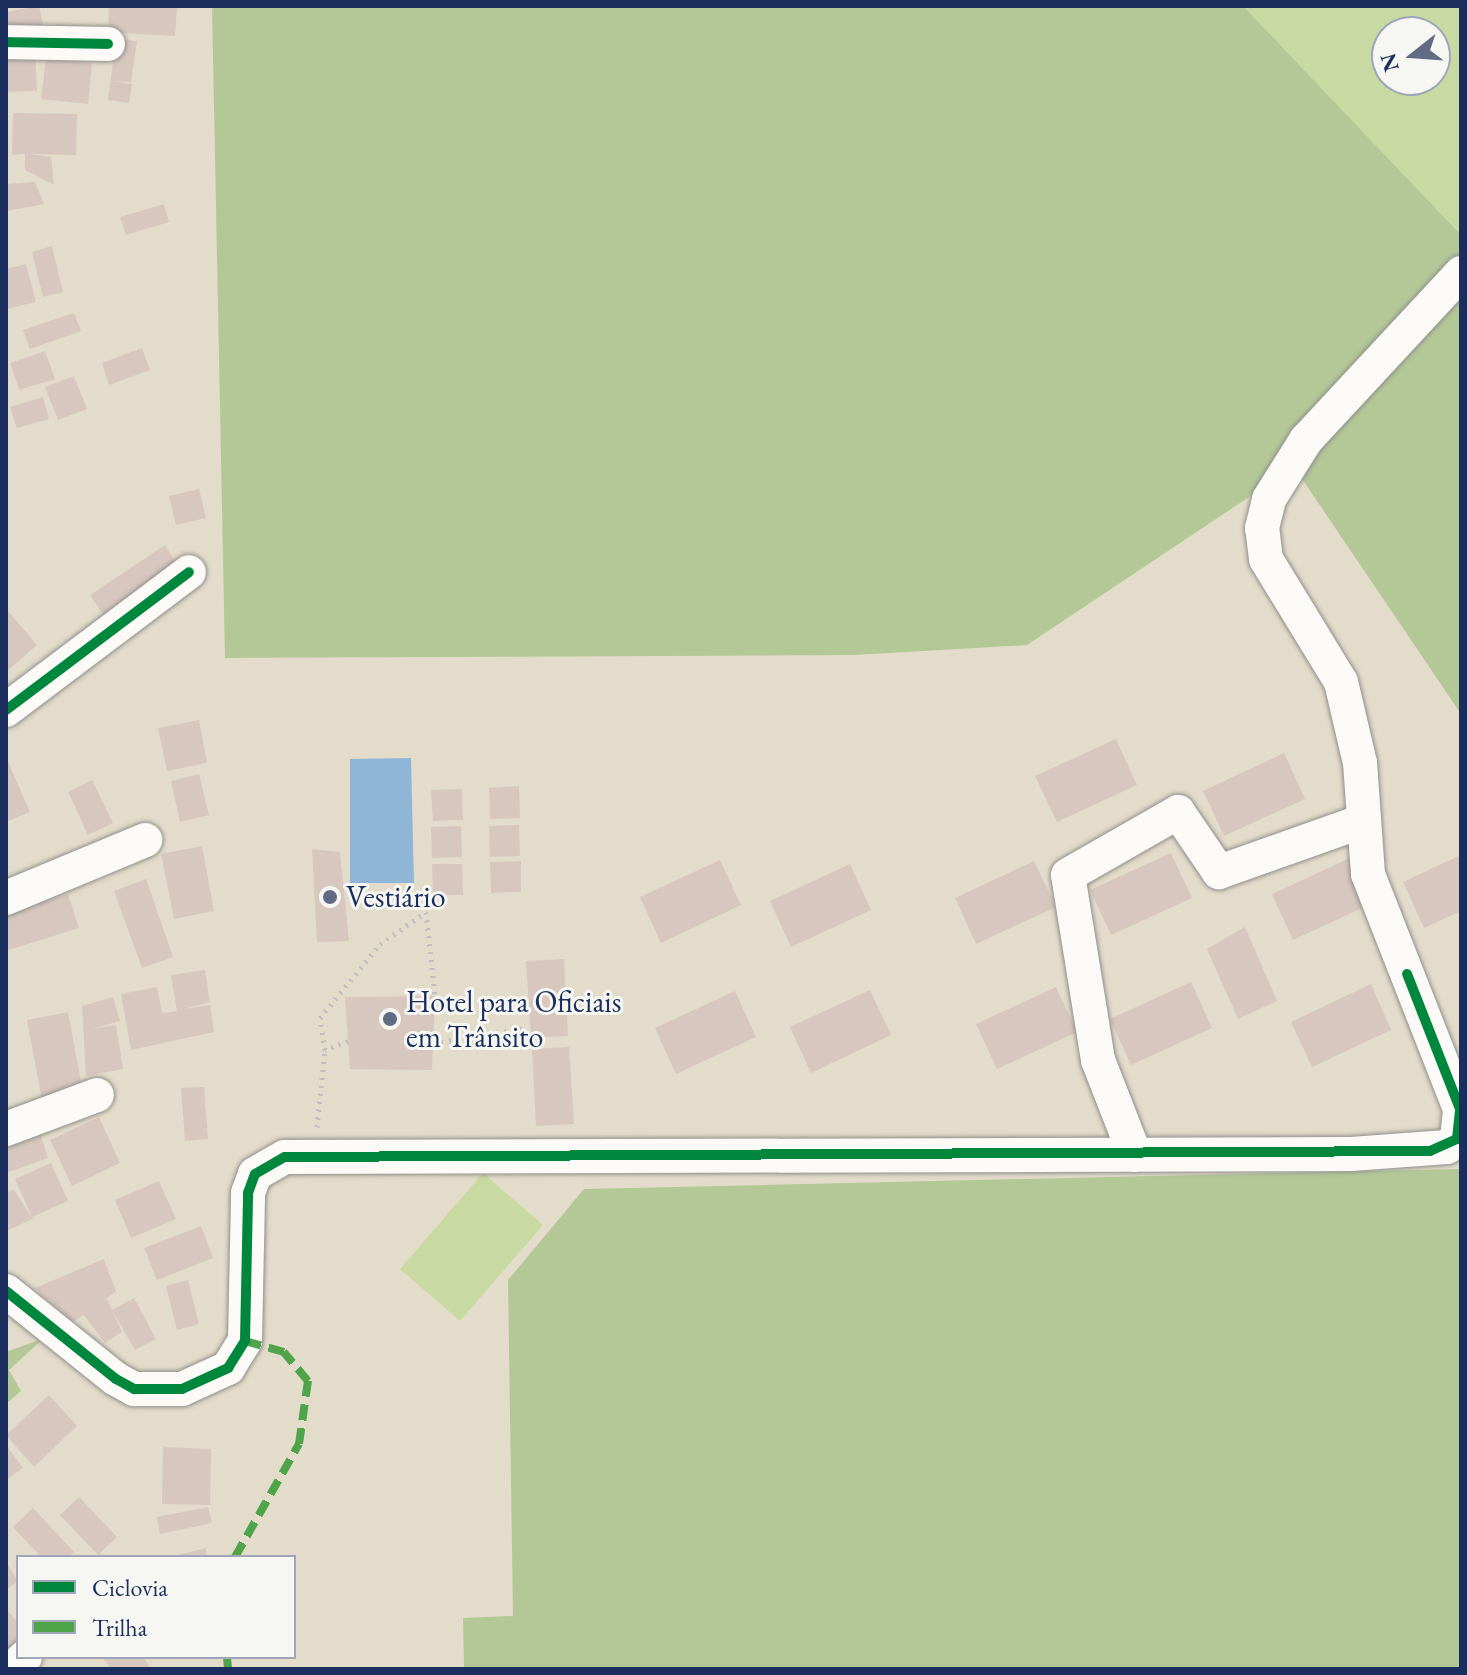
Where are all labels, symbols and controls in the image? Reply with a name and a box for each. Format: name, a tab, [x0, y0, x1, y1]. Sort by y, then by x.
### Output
north arrow	[1371, 16, 1451, 96]
text: N	[1373, 50, 1406, 75]
place label: Vestiário	[346, 879, 446, 915]
marker: Vestiário	[321, 888, 339, 906]
place label: Hotel para Oficiais em Trânsito	[406, 984, 621, 1054]
marker: Hotel para Oficiais em Trânsito	[381, 1010, 399, 1028]
legend	[16, 1555, 296, 1659]
text: Ciclovia	[92, 1572, 168, 1603]
text: Trilha	[92, 1612, 147, 1643]

